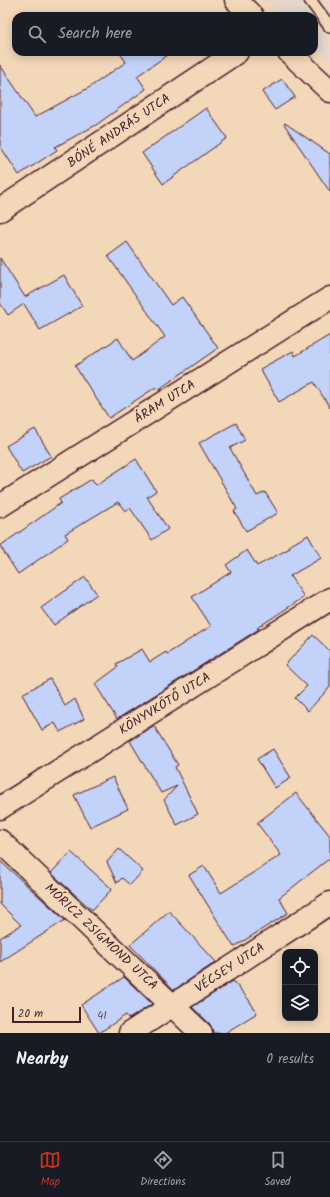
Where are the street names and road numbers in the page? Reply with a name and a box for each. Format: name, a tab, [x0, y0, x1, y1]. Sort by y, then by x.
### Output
street label: BÓNÉ ANDRÁS UTCA	[63, 88, 175, 174]
street label: ÁRAM UTCA	[130, 375, 200, 429]
street label: KÖNYVKÖTŐ UTCA	[115, 667, 215, 741]
street label: MÓRICZ ZSIGMOND UTCA	[39, 879, 163, 996]
street label: VÉCSEY UTCA	[191, 937, 269, 999]

